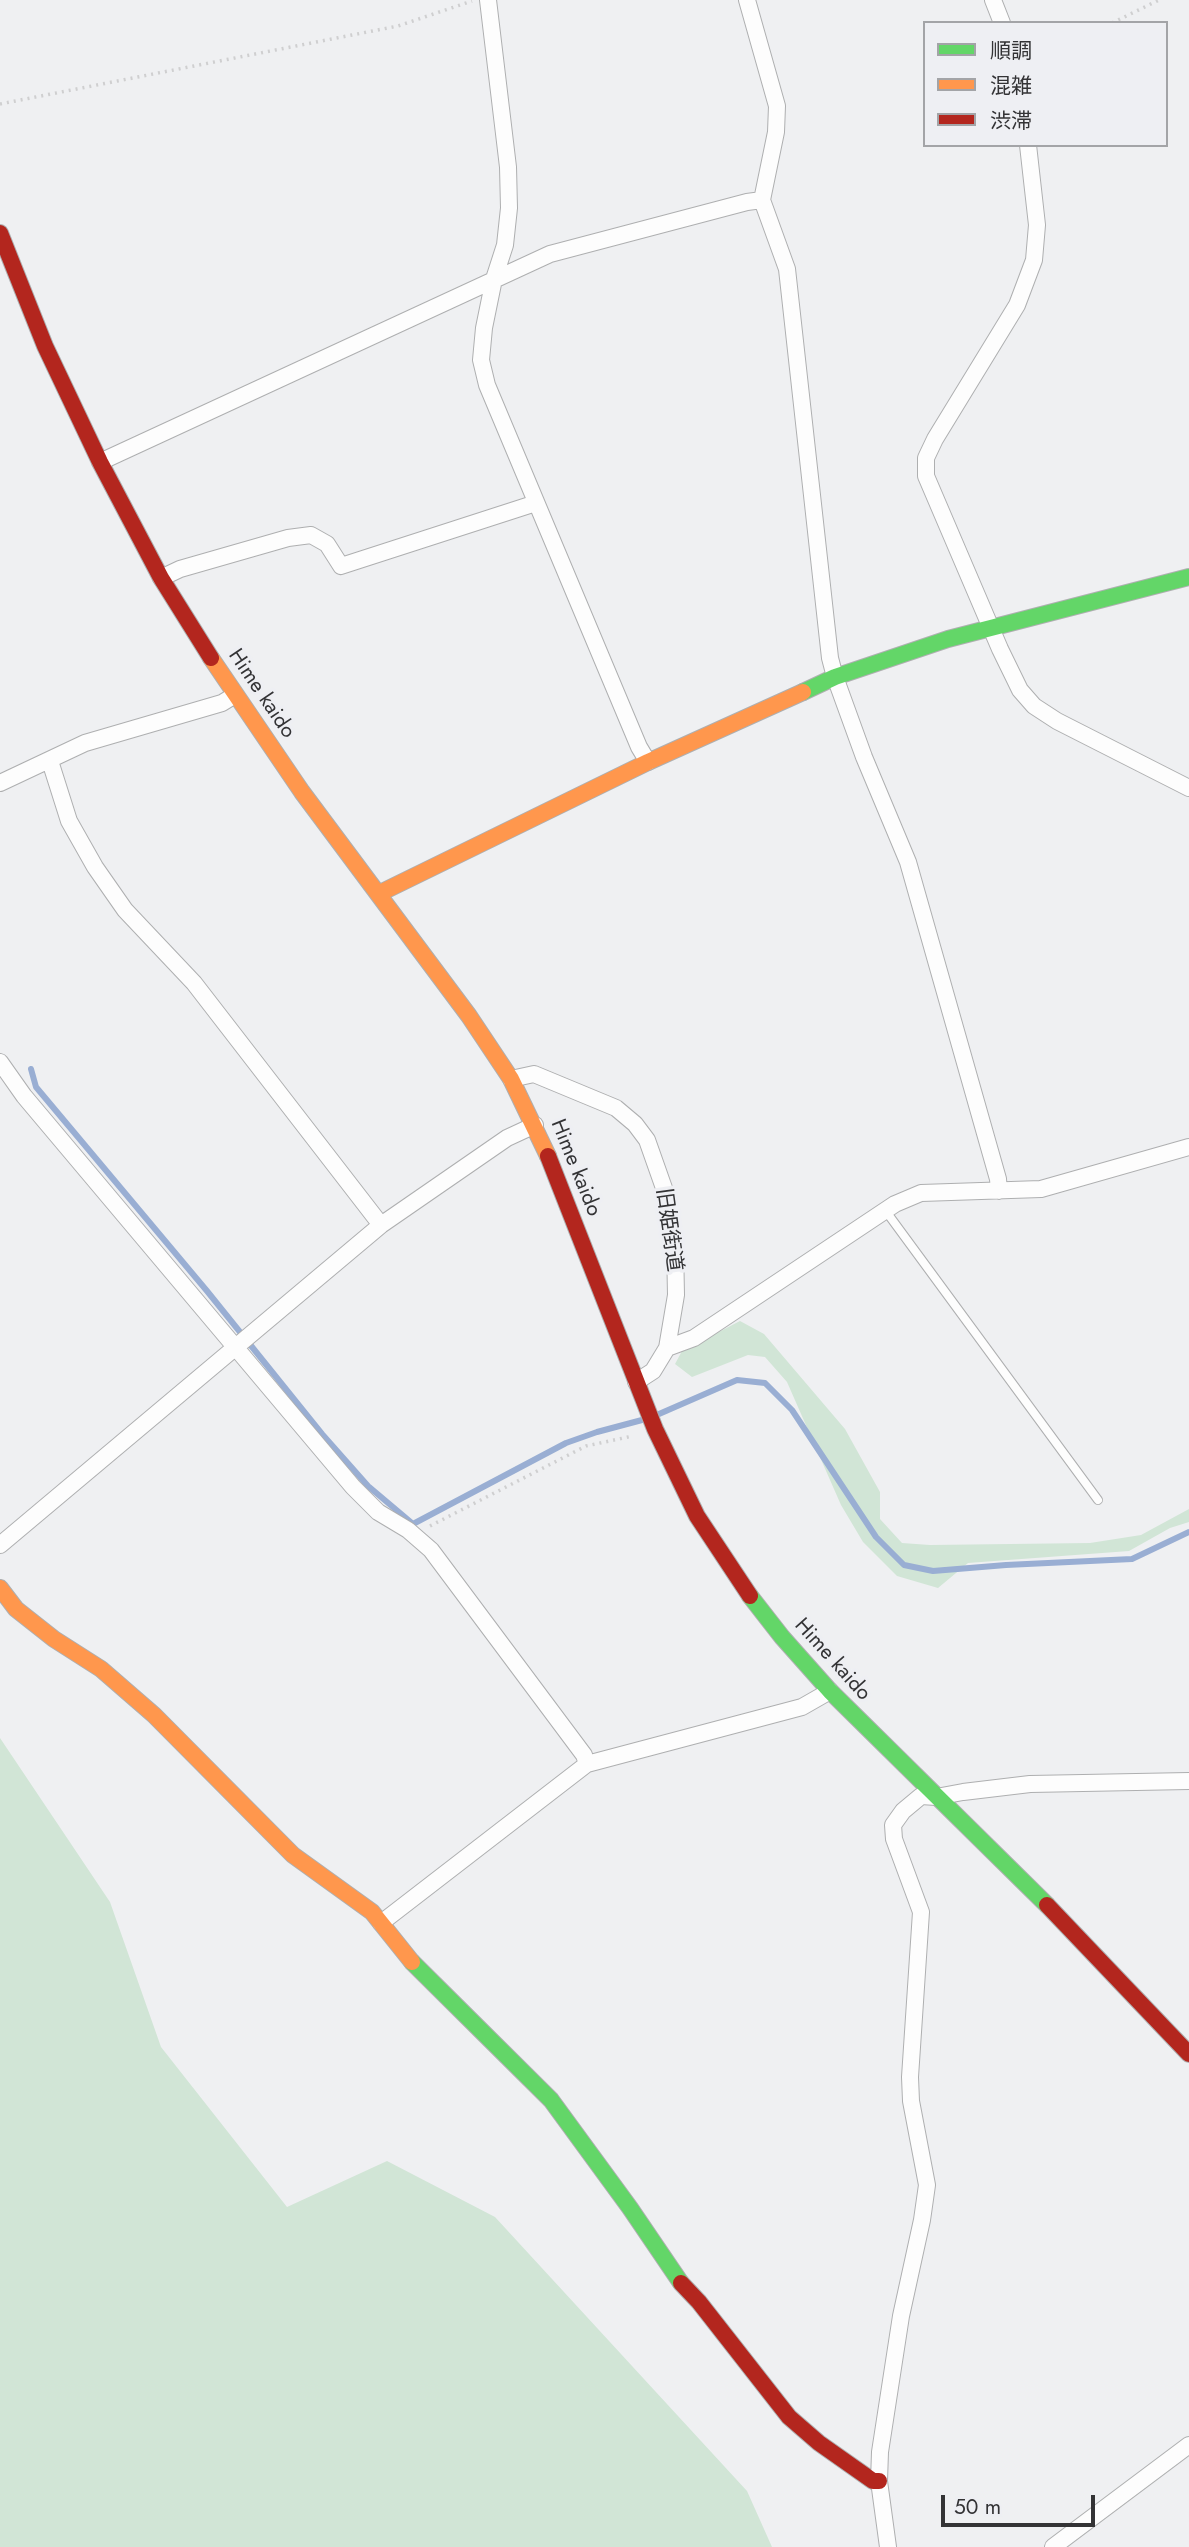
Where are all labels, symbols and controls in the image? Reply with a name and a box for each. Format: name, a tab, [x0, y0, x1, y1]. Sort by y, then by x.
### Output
legend	[923, 21, 1168, 147]
text: 順調	[990, 36, 1032, 66]
text: 混雑	[990, 71, 1032, 101]
text: 渋滞	[990, 106, 1032, 136]
street label: Hime kaido	[222, 645, 300, 743]
street label: Hime kaido	[544, 1116, 606, 1220]
street label: 旧姫街道	[650, 1187, 686, 1273]
street label: Hime kaido	[788, 1614, 876, 1706]
scale bar	[944, 2480, 1098, 2524]
text: 50 m	[954, 2492, 1001, 2522]

